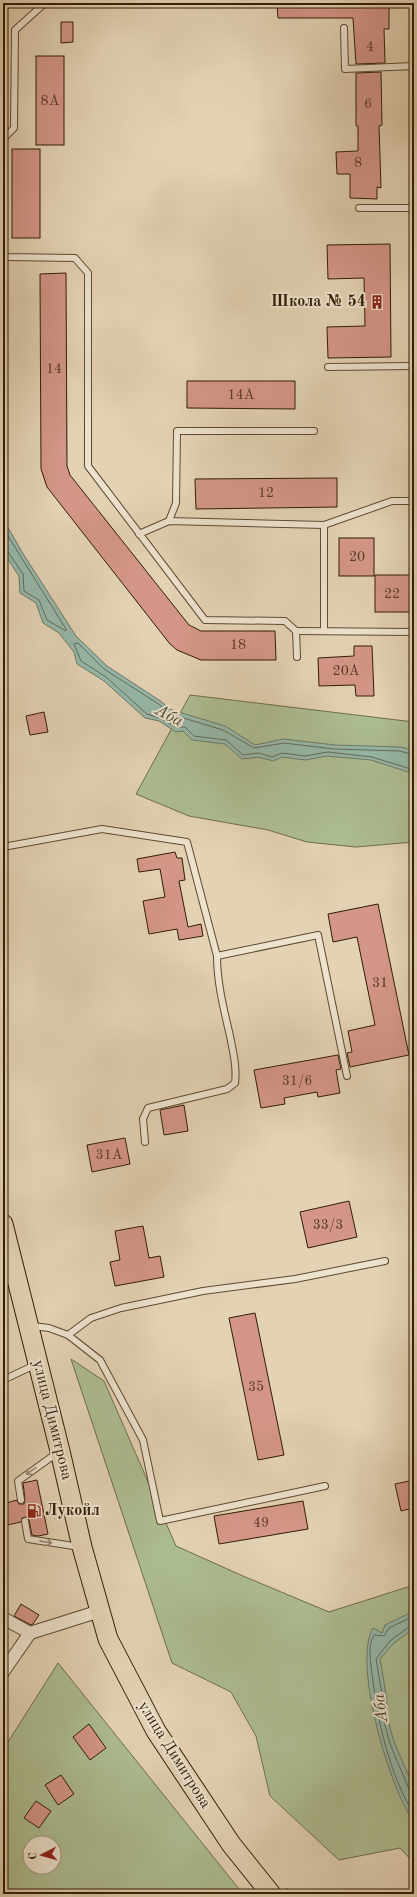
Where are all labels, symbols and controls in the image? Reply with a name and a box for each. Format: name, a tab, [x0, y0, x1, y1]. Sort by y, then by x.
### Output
house number: 4	[366, 40, 374, 54]
house number: 8А	[41, 94, 60, 108]
house number: 6	[364, 97, 372, 111]
house number: 8	[354, 156, 362, 170]
place label: Школа № 54	[271, 294, 366, 310]
building icon: Школа № 54	[369, 294, 385, 310]
house number: 14	[46, 362, 62, 376]
house number: 14А	[228, 388, 255, 402]
house number: 12	[258, 486, 274, 500]
house number: 20	[349, 550, 365, 564]
house number: 22	[384, 587, 400, 601]
house number: 18	[230, 638, 246, 652]
house number: 20А	[333, 664, 360, 678]
water label: Аба	[151, 701, 186, 730]
house number: 31	[372, 976, 388, 990]
house number: 31/6	[282, 1074, 312, 1088]
house number: 31А	[96, 1148, 123, 1162]
house number: 33/3	[313, 1218, 343, 1232]
street label: улица Димитрова	[29, 1358, 75, 1482]
house number: 35	[248, 1380, 264, 1394]
one-way arrow	[25, 1468, 37, 1476]
fuel station icon: Лукойл	[26, 1503, 42, 1519]
place label: Лукойл	[45, 1503, 100, 1519]
house number: 49	[253, 1516, 269, 1530]
one-way arrow	[39, 1538, 52, 1546]
water label: Аба	[371, 1692, 391, 1725]
street label: улица Димитрова	[135, 1699, 213, 1811]
north arrow	[22, 1835, 62, 1875]
text: С	[28, 1852, 39, 1860]

